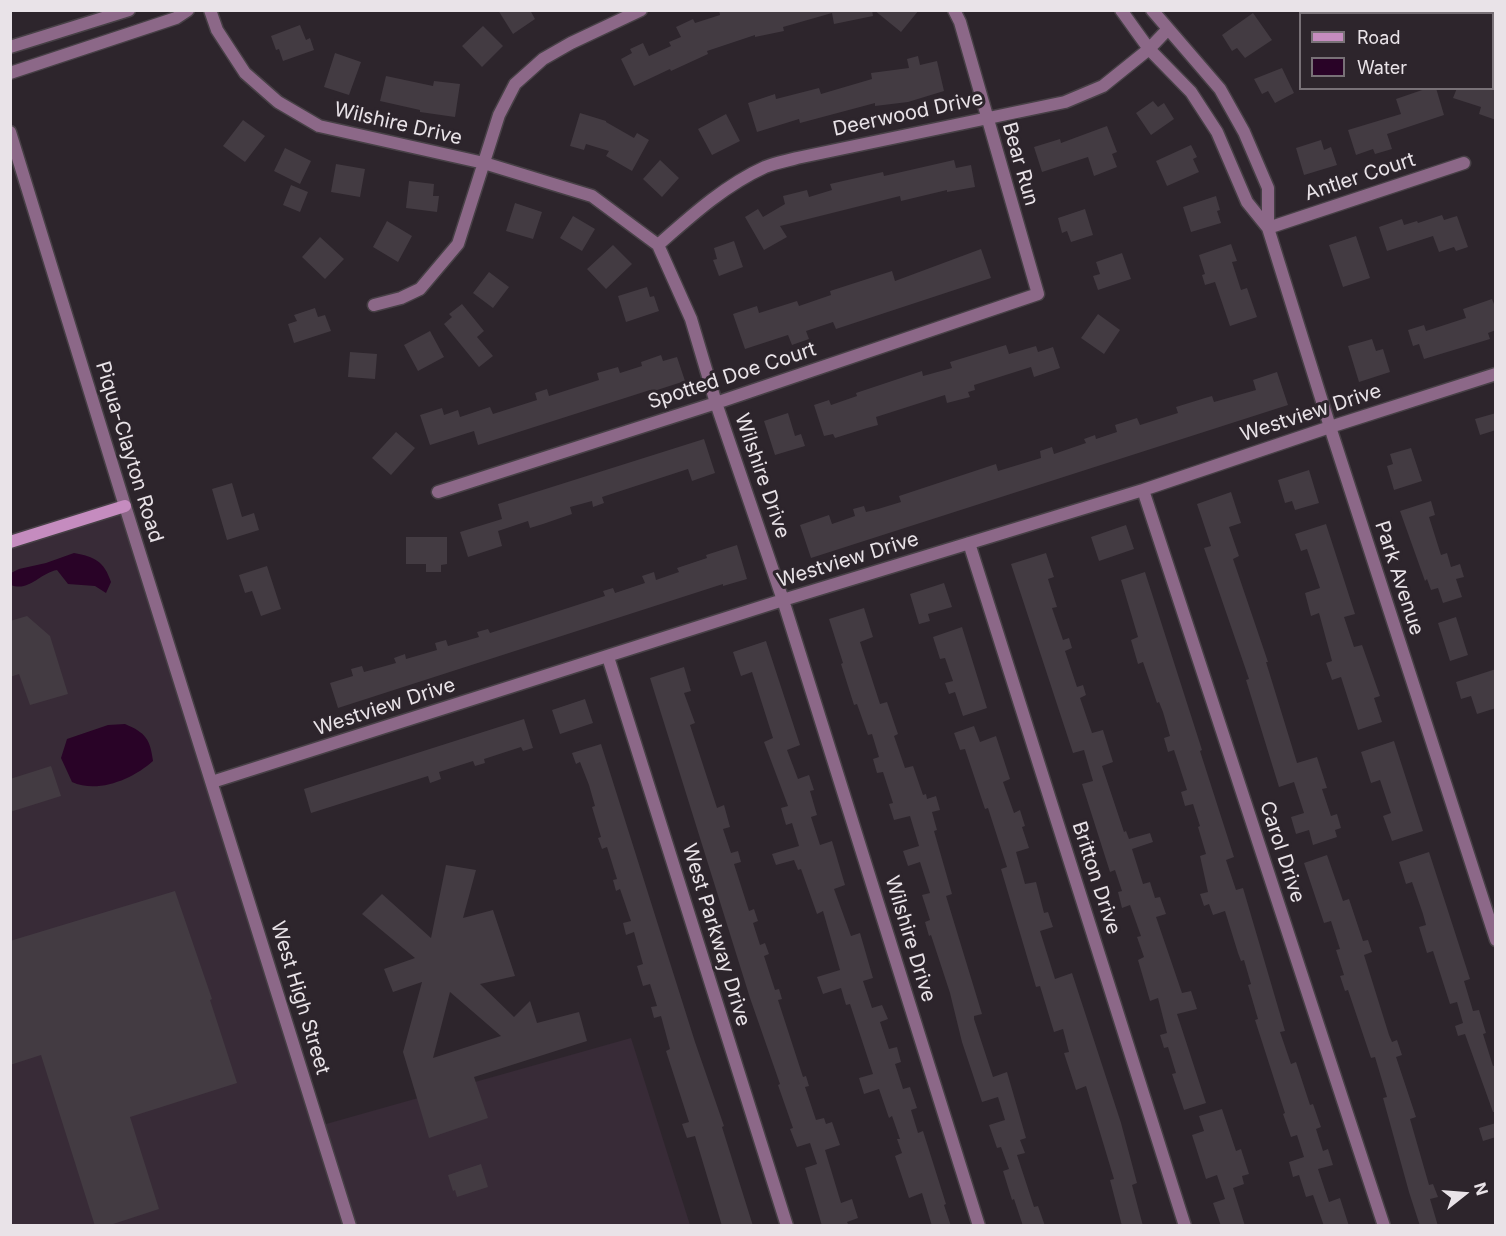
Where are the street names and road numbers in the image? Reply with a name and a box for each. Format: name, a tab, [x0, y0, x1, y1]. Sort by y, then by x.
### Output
street label: Deerwood Drive	[831, 86, 985, 142]
street label: Wilshire Drive	[332, 98, 464, 150]
street label: Bear Run	[997, 119, 1043, 209]
street label: Antler Court	[1302, 148, 1418, 206]
street label: Spotted Doe Court	[645, 337, 819, 415]
street label: Piqua-Clayton Road	[90, 359, 168, 545]
street label: Westview Drive	[1237, 379, 1385, 447]
street label: Wilshire Drive	[729, 410, 795, 542]
street label: Park Avenue	[1369, 518, 1429, 638]
street label: Westview Drive	[774, 527, 922, 593]
street label: Westview Drive	[311, 673, 459, 741]
street label: Carol Drive	[1254, 798, 1310, 906]
street label: Britton Drive	[1066, 819, 1126, 937]
street label: West Parkway Drive	[677, 841, 755, 1029]
street label: Wilshire Drive	[879, 873, 941, 1005]
street label: West High Street	[265, 918, 335, 1078]

